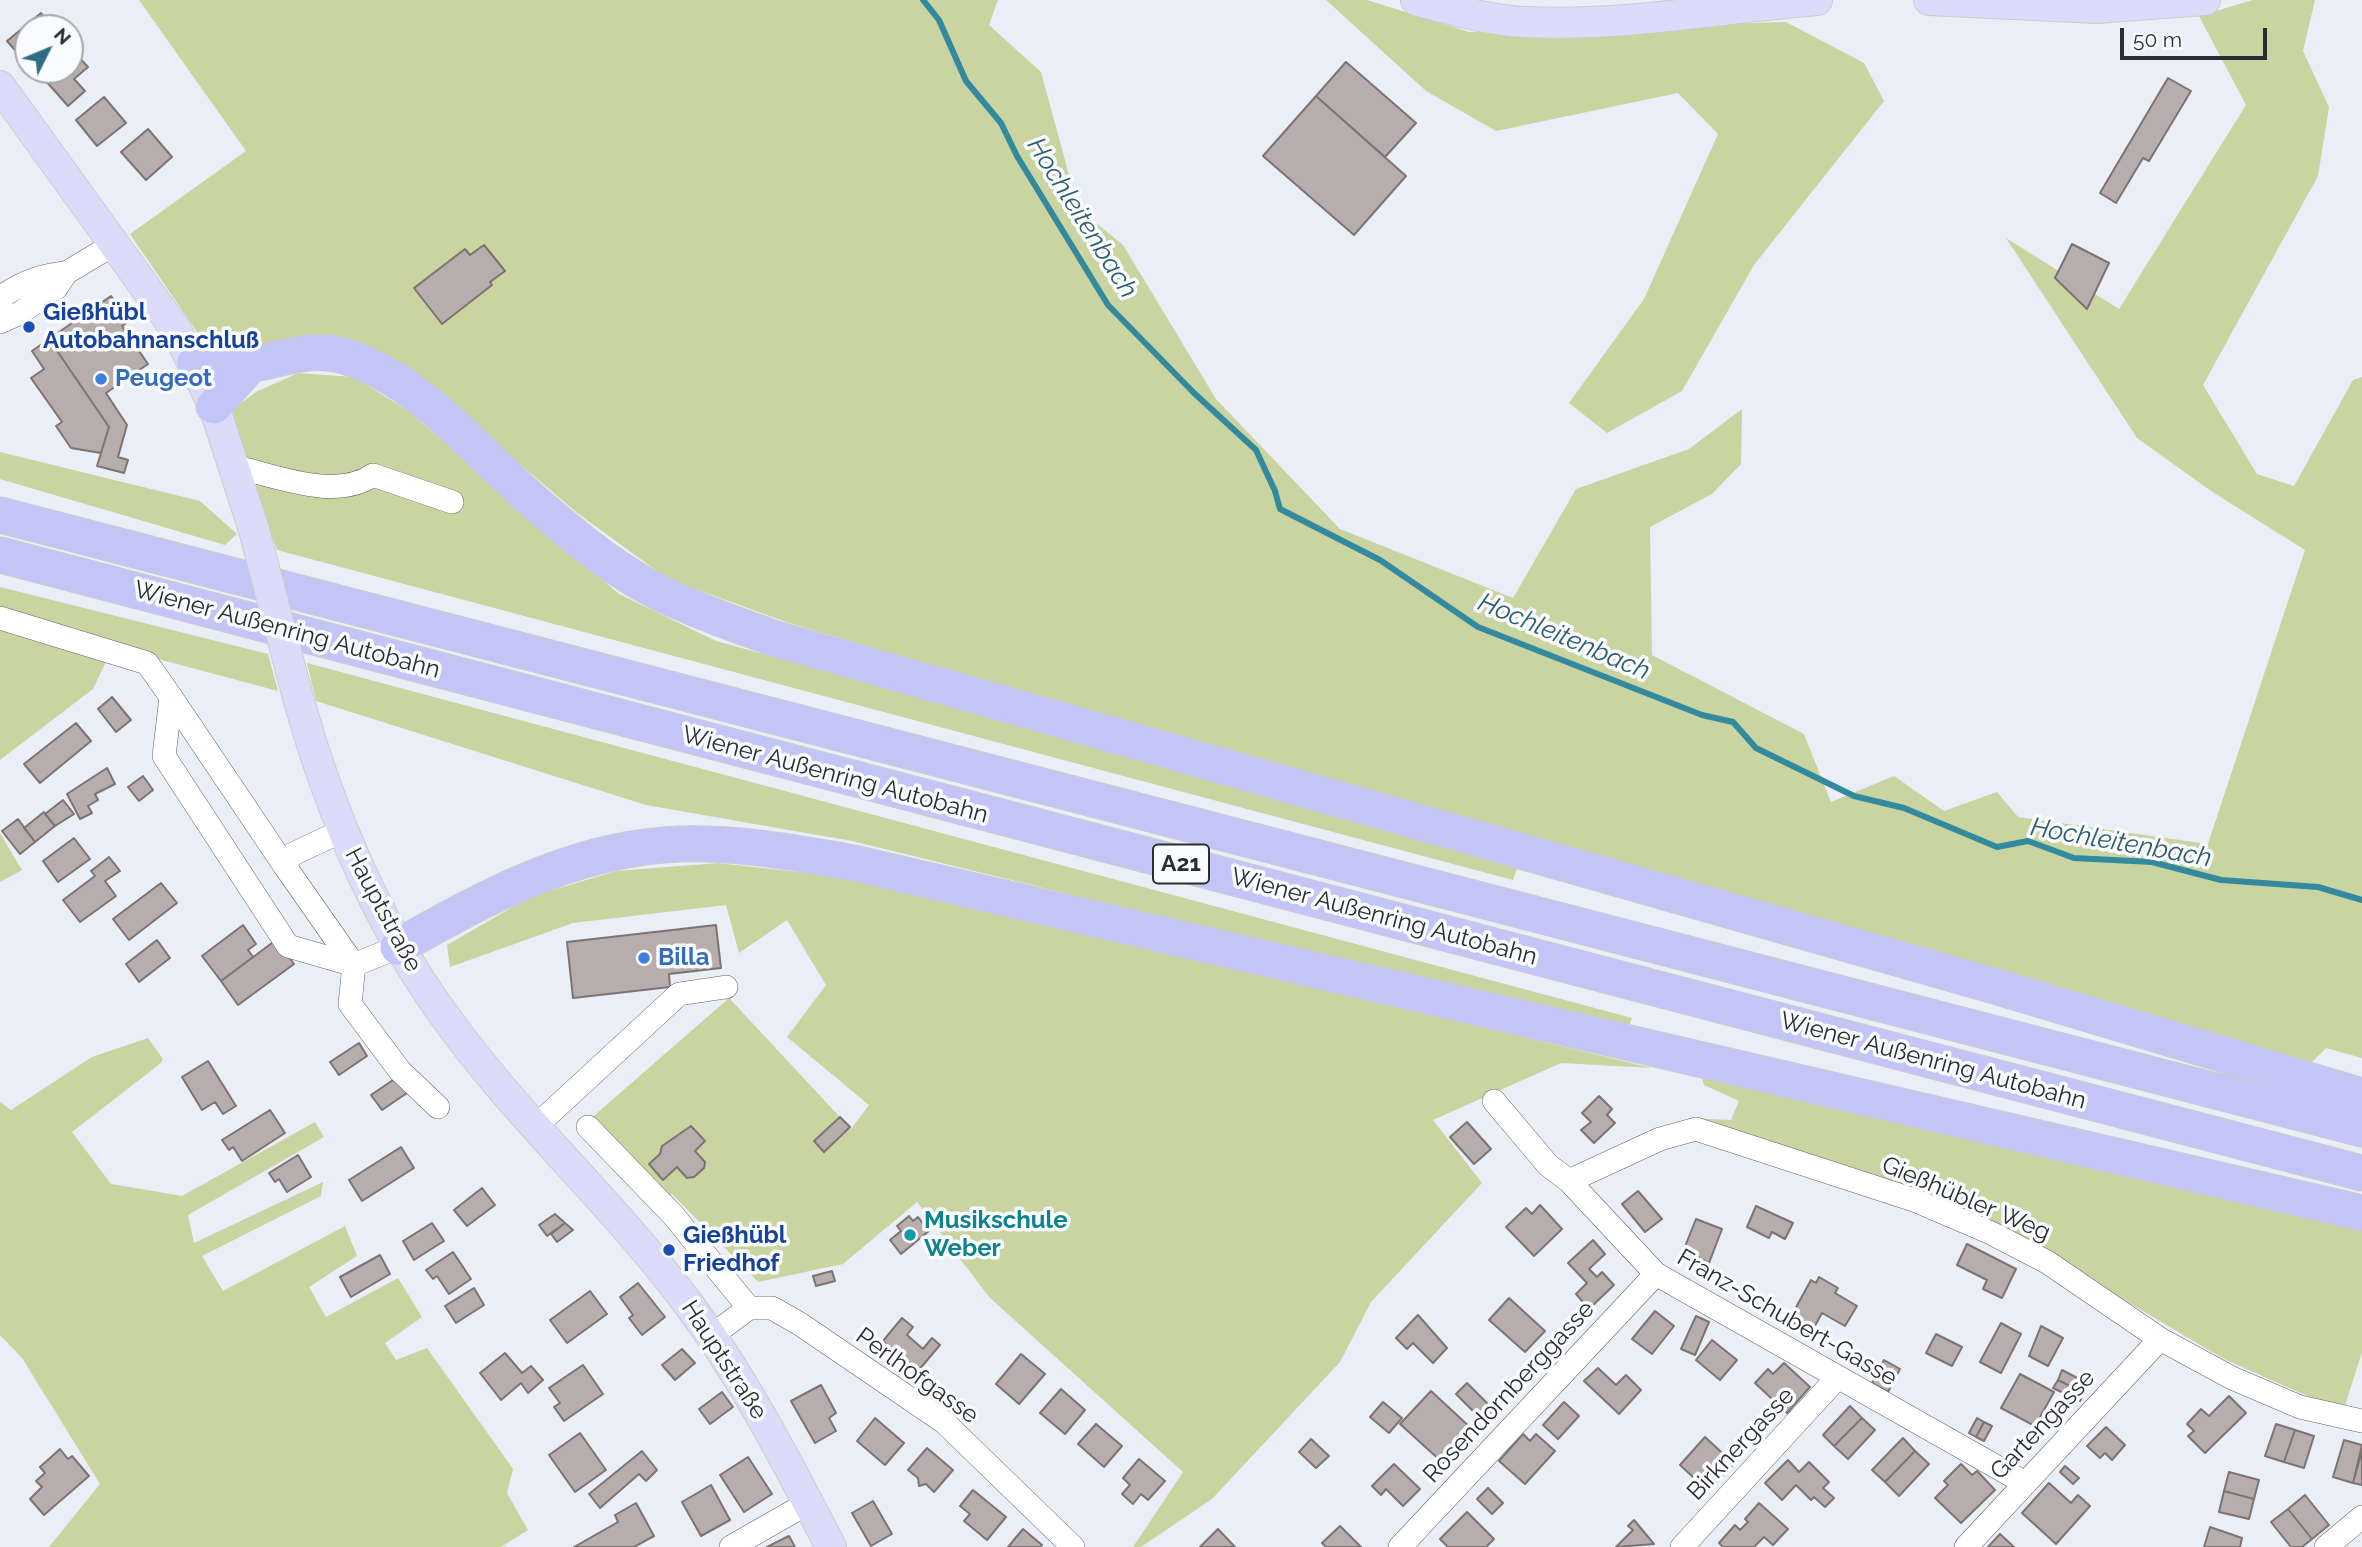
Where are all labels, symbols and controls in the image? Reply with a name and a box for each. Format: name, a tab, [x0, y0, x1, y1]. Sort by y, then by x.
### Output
north arrow	[14, 14, 84, 84]
scale bar	[2124, 14, 2271, 58]
text: N	[50, 23, 76, 49]
text: 50 m	[2133, 27, 2182, 52]
water label: Hochleitenbach	[1020, 132, 1144, 304]
place label: Gießhübl Autobahnanschluß	[43, 299, 259, 355]
marker: Gießhübl Autobahnanschluß	[21, 319, 37, 335]
place label: Peugeot	[115, 365, 212, 393]
marker: Peugeot	[93, 371, 109, 387]
street label: Wiener Außenring Autobahn	[131, 575, 443, 685]
water label: Hochleitenbach	[1474, 587, 1654, 687]
street label: Wiener Außenring Autobahn	[679, 720, 991, 830]
water label: Hochleitenbach	[2028, 812, 2214, 874]
street label: Hauptstraße	[338, 843, 428, 977]
road number: A21	[1153, 844, 1209, 884]
street label: Wiener Außenring Autobahn	[1228, 862, 1540, 972]
place label: Billa	[658, 944, 709, 972]
marker: Billa	[636, 950, 652, 966]
street label: Wiener Außenring Autobahn	[1777, 1006, 2089, 1116]
street label: Gießhübler Weg	[1877, 1151, 2055, 1247]
place label: Musikschule Weber	[924, 1207, 1068, 1263]
place label: Gießhübl Friedhof	[683, 1222, 786, 1278]
marker: Musikschule Weber	[902, 1227, 918, 1243]
marker: Gießhübl Friedhof	[661, 1242, 677, 1258]
street label: Franz-Schubert-Gasse	[1672, 1243, 1902, 1393]
street label: Hauptstraße	[675, 1295, 773, 1425]
street label: Rosendornberggasse	[1417, 1295, 1601, 1489]
street label: Perlhofgasse	[850, 1322, 984, 1430]
street label: Gartengasse	[1985, 1364, 2101, 1486]
street label: Birknergasse	[1681, 1382, 1801, 1506]

